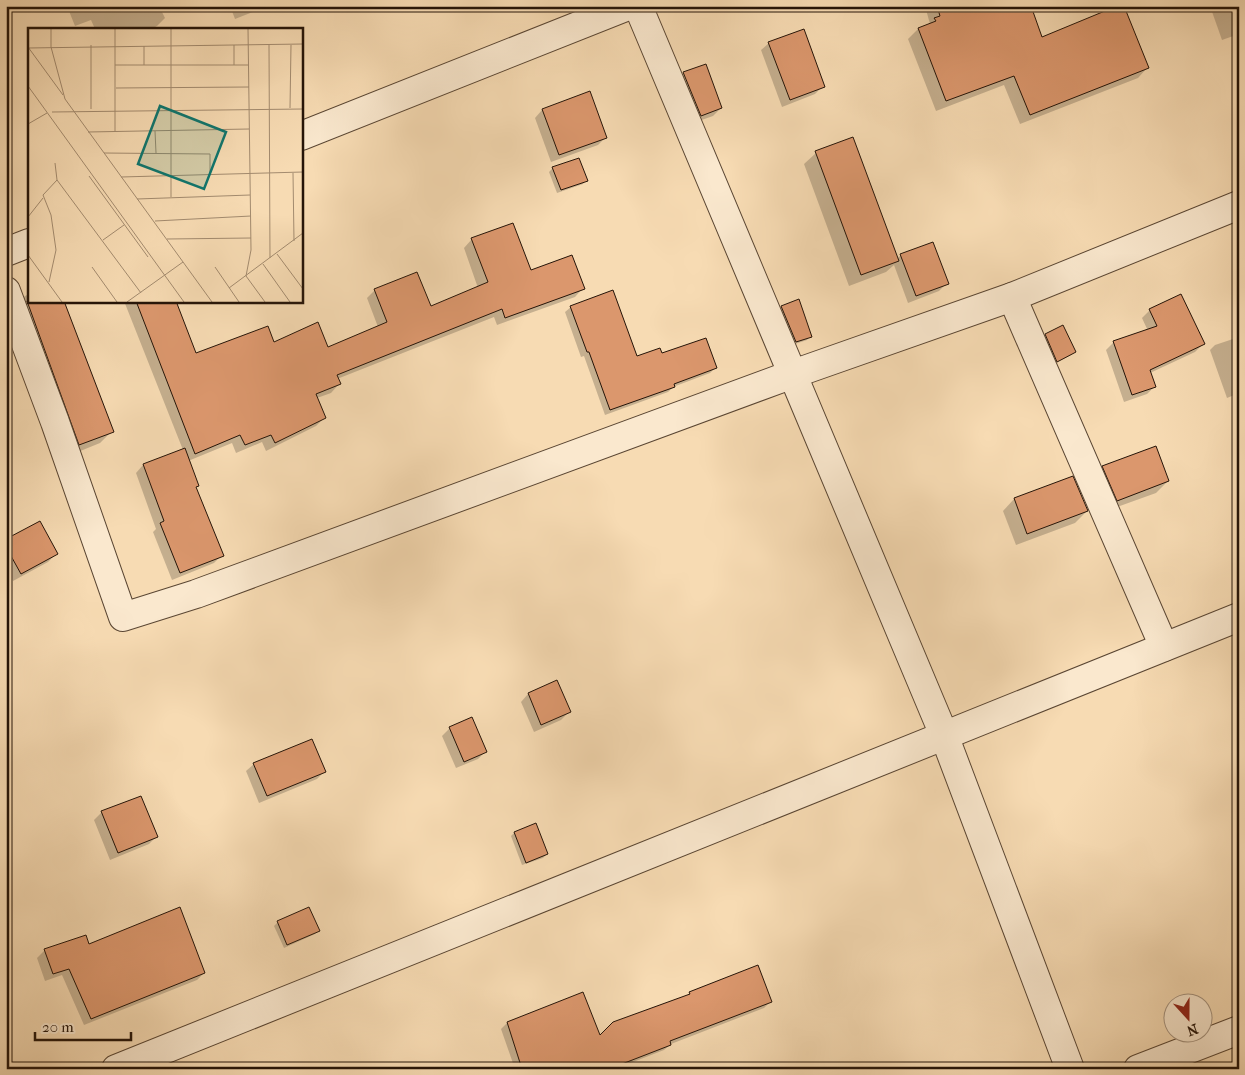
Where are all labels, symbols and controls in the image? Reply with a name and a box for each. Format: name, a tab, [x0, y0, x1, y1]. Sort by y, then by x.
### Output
inset map	[28, 28, 302, 302]
north arrow	[1162, 992, 1212, 1042]
scale bar	[35, 1010, 131, 1042]
text: 20 m	[42, 1018, 74, 1036]
text: N	[1184, 1020, 1200, 1040]

